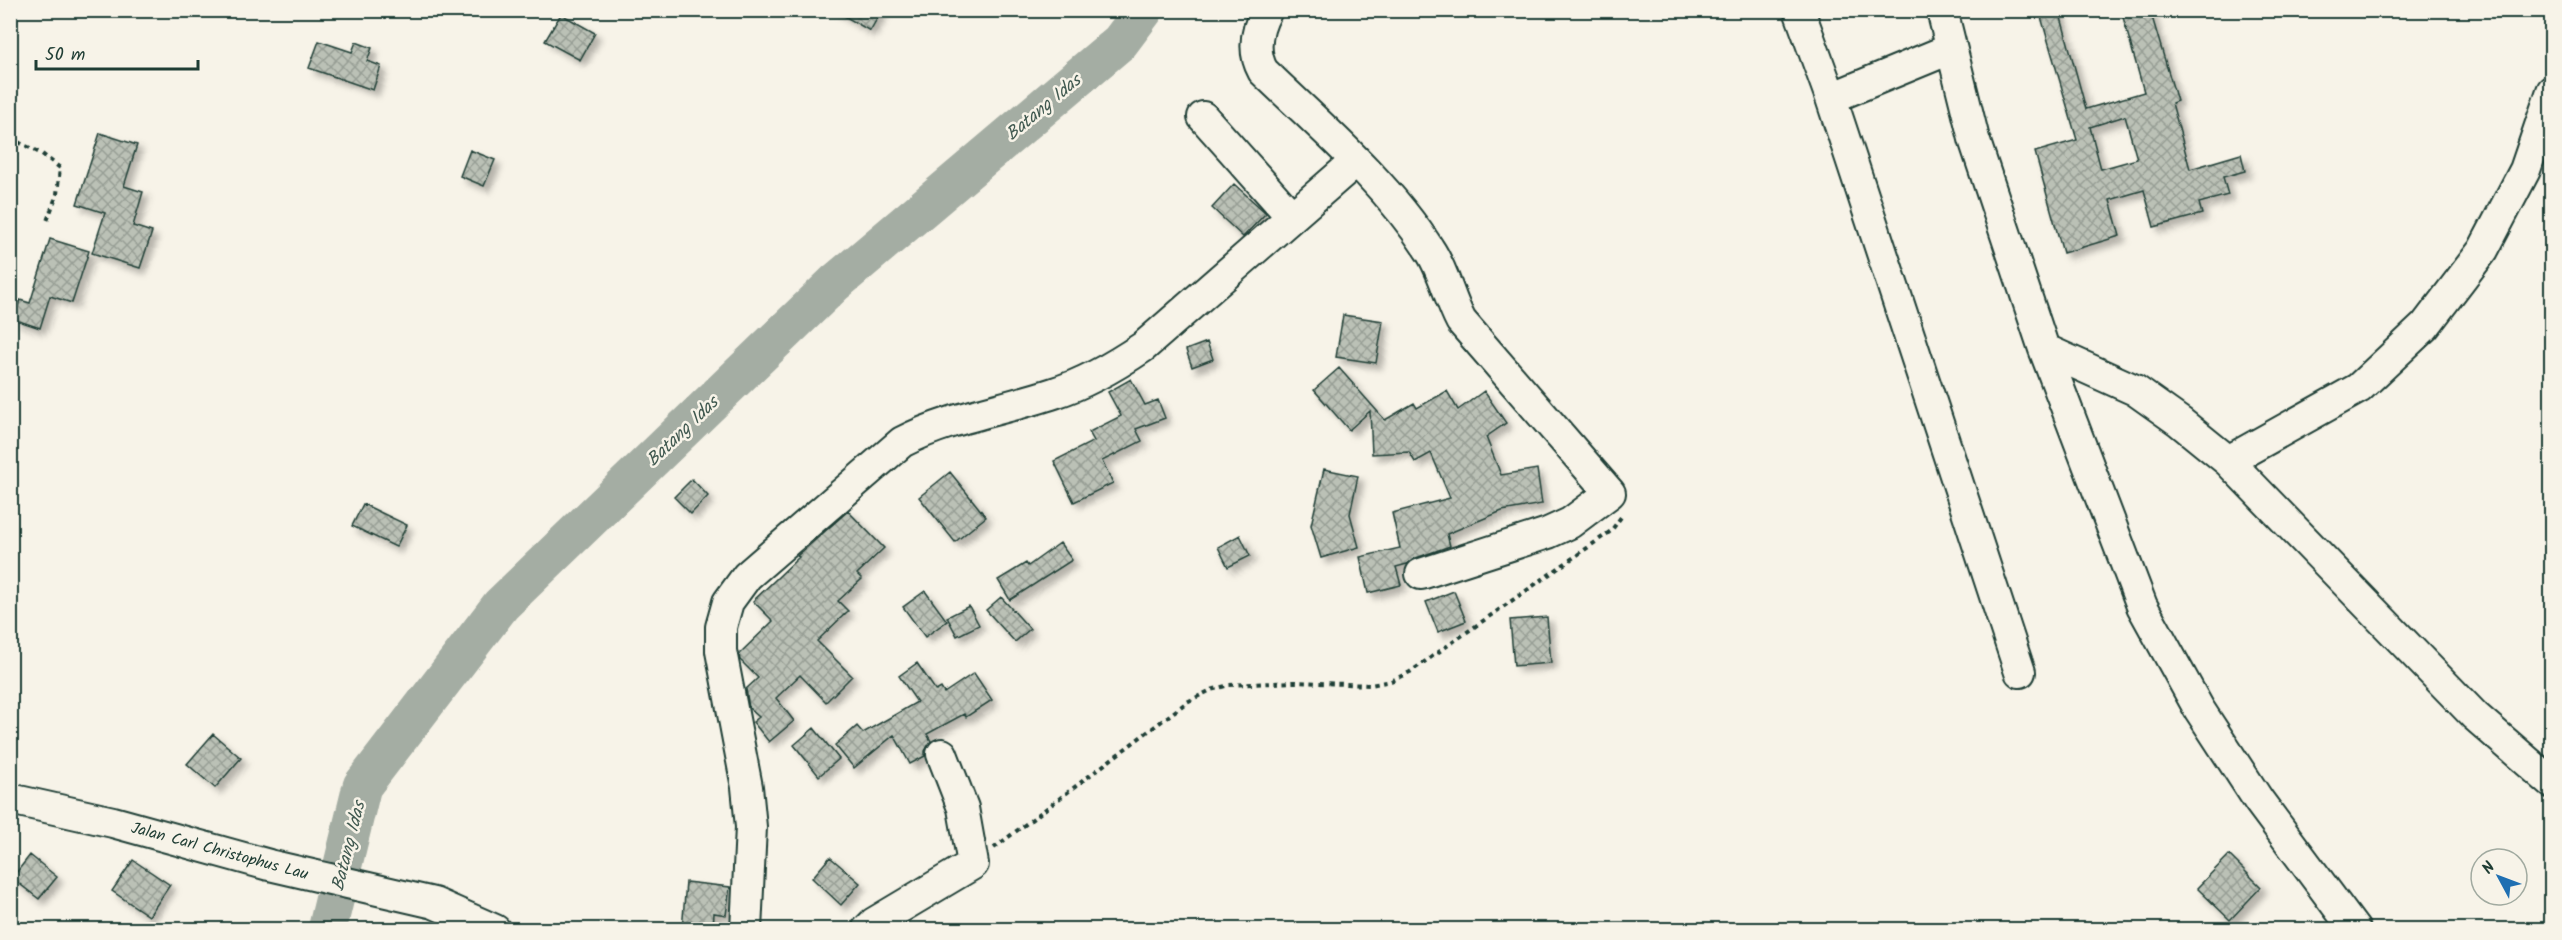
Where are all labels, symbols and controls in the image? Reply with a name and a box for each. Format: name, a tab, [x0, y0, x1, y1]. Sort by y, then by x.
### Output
scale bar	[36, 33, 198, 71]
text: 50 m	[45, 41, 85, 70]
water label: Batang Idas	[1000, 66, 1090, 149]
water label: Batang Idas	[640, 388, 728, 474]
water label: Batang Idas	[324, 796, 375, 894]
street label: Jalan Carl Christophus Lau	[128, 816, 311, 887]
north arrow	[2469, 847, 2529, 907]
text: N	[2476, 856, 2502, 880]

